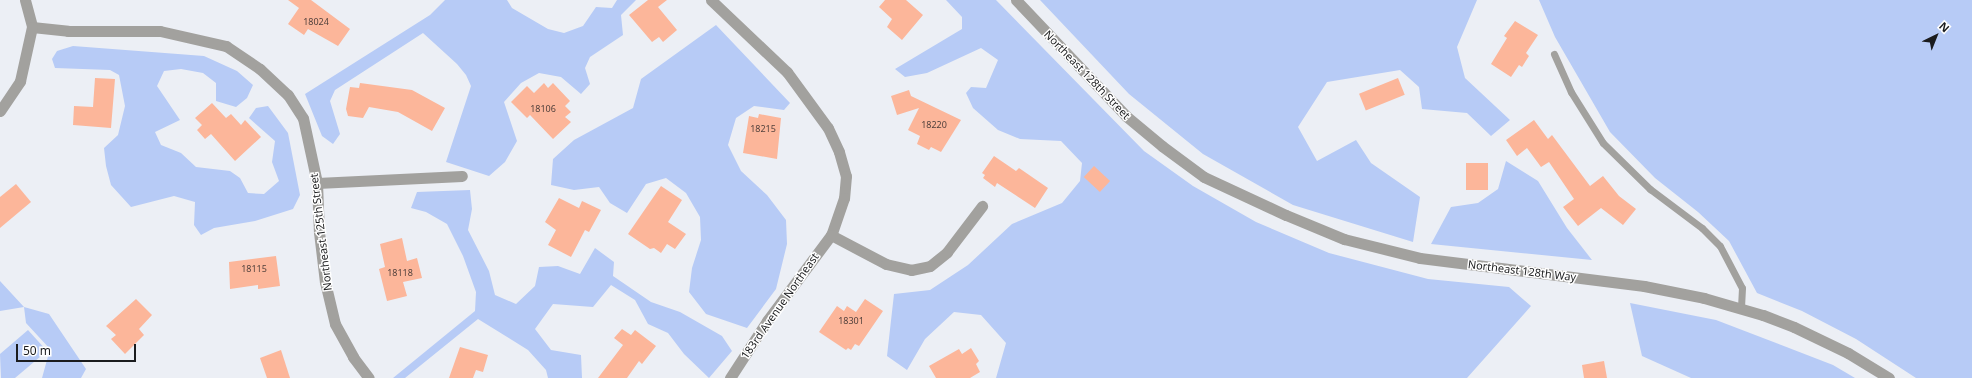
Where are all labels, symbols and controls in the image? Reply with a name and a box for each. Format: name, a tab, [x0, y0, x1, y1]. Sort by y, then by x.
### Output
north arrow	[1916, 16, 1956, 56]
house number: 18024	[303, 17, 329, 27]
text: N	[1936, 18, 1953, 35]
street label: Northeast 128th Street	[1041, 28, 1133, 122]
house number: 18106	[530, 104, 556, 114]
house number: 18220	[921, 120, 947, 130]
house number: 18215	[750, 124, 776, 134]
street label: Northeast 125th Street	[307, 173, 335, 291]
street label: 183rd Avenue Northeast	[738, 251, 822, 361]
street label: Northeast 128th Way	[1467, 258, 1577, 284]
house number: 18115	[241, 264, 267, 274]
house number: 18118	[387, 268, 413, 278]
house number: 18301	[838, 316, 864, 326]
scale bar	[18, 336, 138, 362]
text: 50 m	[23, 342, 51, 359]

